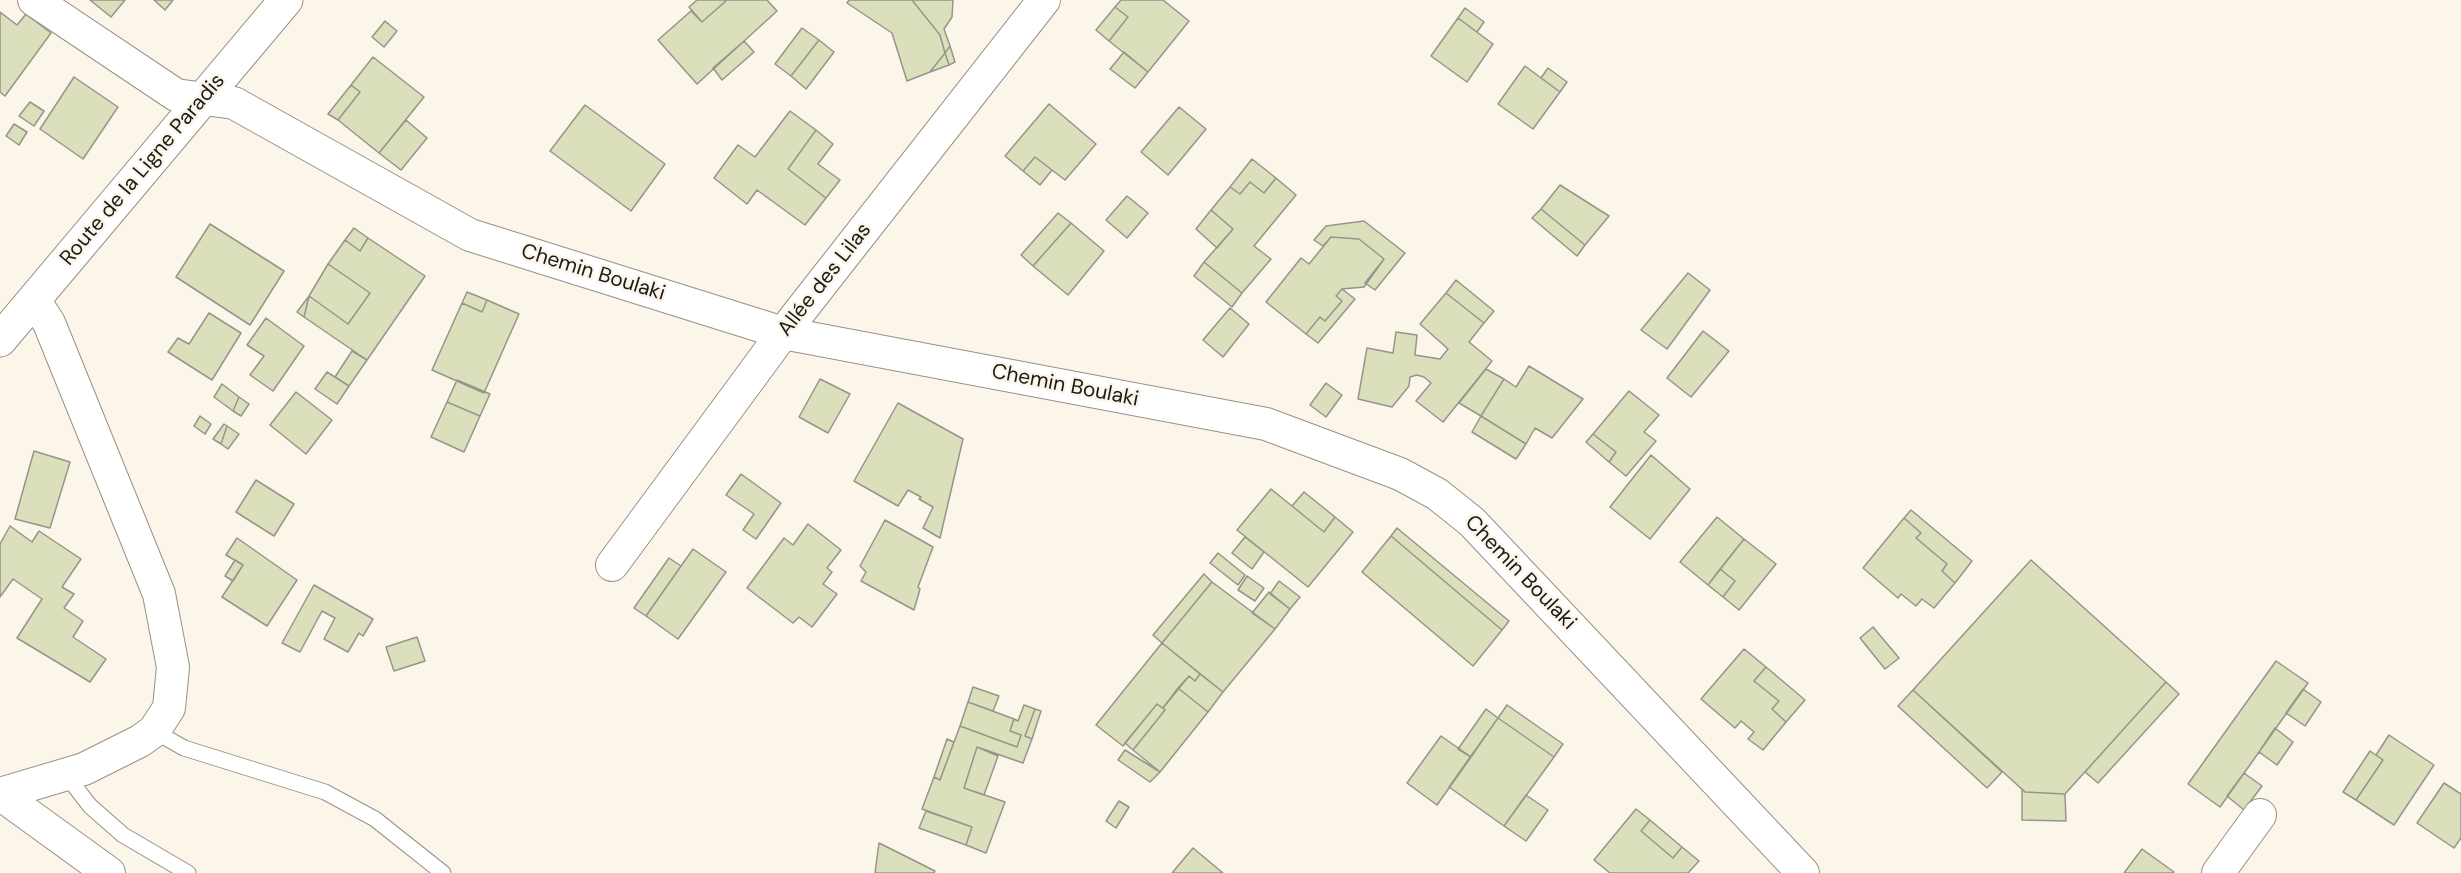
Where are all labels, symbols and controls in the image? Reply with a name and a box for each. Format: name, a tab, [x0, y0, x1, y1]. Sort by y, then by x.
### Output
street label: Route de la Ligne Paradis	[55, 69, 231, 271]
street label: Allée des Lilas	[773, 218, 877, 342]
street label: Chemin Boulaki	[518, 239, 668, 307]
street label: Chemin Boulaki	[989, 359, 1141, 413]
street label: Chemin Boulaki	[1459, 511, 1581, 635]

